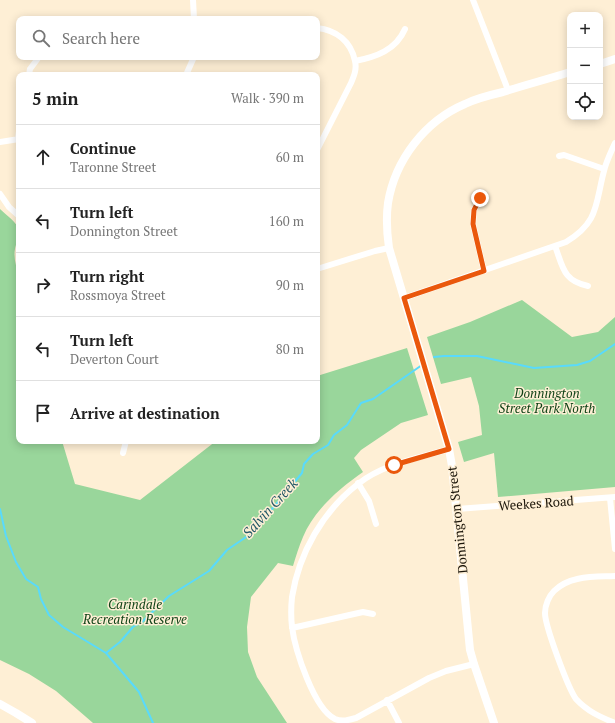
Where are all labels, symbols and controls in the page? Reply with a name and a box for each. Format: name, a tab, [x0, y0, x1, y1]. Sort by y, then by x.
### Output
map controls	[567, 12, 603, 120]
button: +	[567, 12, 603, 48]
search box	[16, 16, 320, 60]
icon: search	[30, 27, 52, 49]
text: Search here	[62, 28, 140, 48]
button: −	[567, 48, 603, 84]
button: locate	[567, 84, 603, 120]
text: 5 min	[32, 87, 79, 110]
text: Walk · 390 m	[231, 89, 304, 107]
text: Continue	[70, 138, 136, 158]
icon: ahead	[32, 146, 54, 168]
text: 60 m	[276, 148, 304, 166]
text: Taronne Street	[70, 158, 156, 176]
route end	[471, 189, 489, 207]
text: Turn left	[70, 202, 134, 222]
icon: left	[32, 210, 54, 232]
text: 160 m	[269, 212, 304, 230]
text: Donnington Street	[70, 222, 178, 240]
text: Turn right	[70, 266, 145, 286]
icon: right	[32, 274, 54, 296]
text: 90 m	[276, 276, 304, 294]
text: Rossmoya Street	[70, 286, 166, 304]
text: Turn left	[70, 330, 134, 350]
icon: left	[32, 338, 54, 360]
text: 80 m	[276, 340, 304, 358]
text: Deverton Court	[70, 350, 159, 368]
park label: Donnington Street Park North	[499, 384, 595, 417]
icon: arrive	[32, 402, 54, 424]
text: Arrive at destination	[70, 403, 220, 423]
route start	[385, 456, 403, 474]
street label: Donnington Street	[442, 465, 472, 575]
water label: Salvin Creek	[238, 474, 302, 541]
street label: Weekes Road	[498, 491, 574, 515]
park label: Carindale Recreation Reserve	[82, 595, 187, 628]

